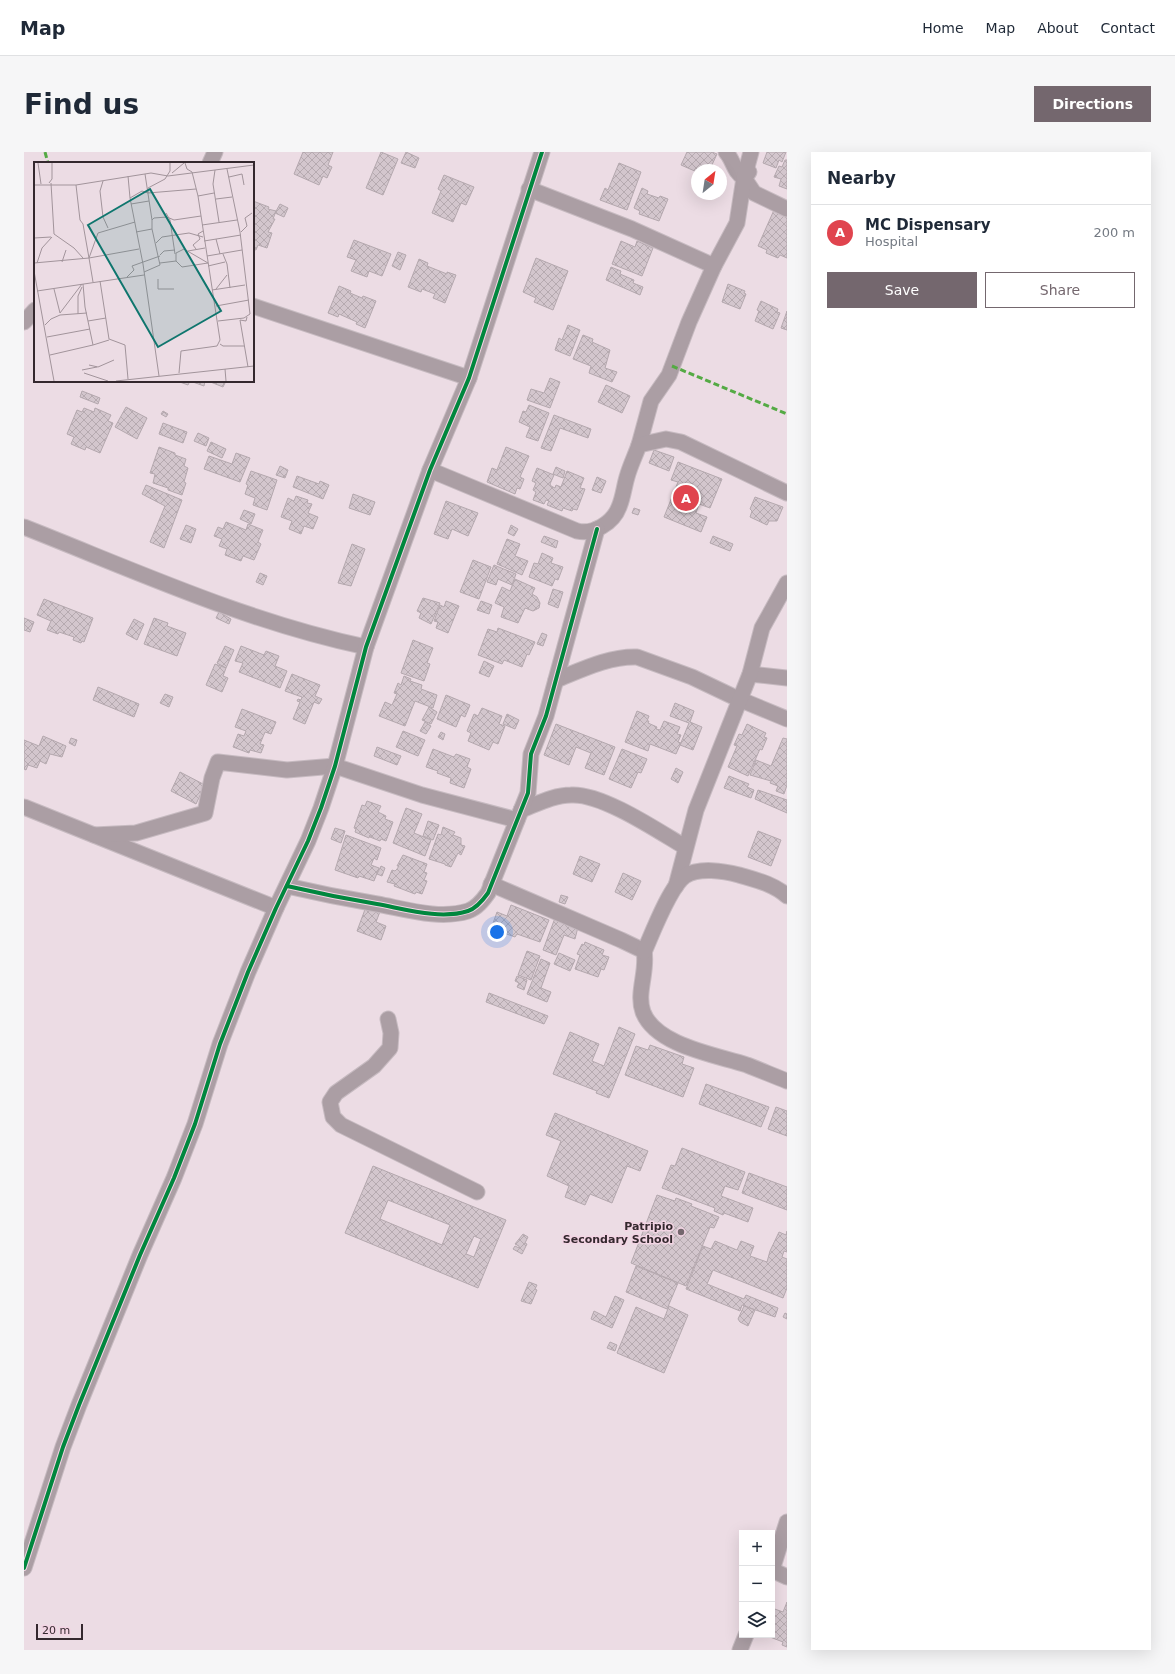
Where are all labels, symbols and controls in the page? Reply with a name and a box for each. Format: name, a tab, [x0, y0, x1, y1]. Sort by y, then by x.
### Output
text: Map	[20, 17, 65, 39]
text: Home	[922, 20, 964, 36]
text: Map	[986, 20, 1015, 36]
text: About	[1037, 20, 1079, 36]
text: Contact	[1101, 20, 1155, 36]
button: Directions	[1034, 86, 1151, 122]
text: Find us	[24, 88, 139, 121]
inset map	[34, 162, 254, 382]
north arrow	[691, 164, 727, 200]
text: Nearby	[827, 168, 896, 188]
text: MC Dispensary	[865, 216, 991, 234]
text: A	[835, 225, 845, 240]
text: 200 m	[1093, 225, 1135, 240]
text: Hospital	[865, 234, 918, 249]
button: Save	[827, 272, 977, 308]
button: Share	[985, 272, 1135, 308]
pin: A	[673, 483, 699, 513]
your location	[487, 922, 507, 942]
place label: Patripio Secondary School	[563, 1220, 673, 1246]
marker: Patripio Secondary School	[676, 1227, 686, 1237]
map controls	[739, 1530, 775, 1638]
button: +	[739, 1530, 775, 1566]
button: −	[739, 1566, 775, 1602]
button: layers	[739, 1602, 775, 1638]
scale bar	[36, 1622, 83, 1641]
text: 20 m	[42, 1624, 70, 1637]

